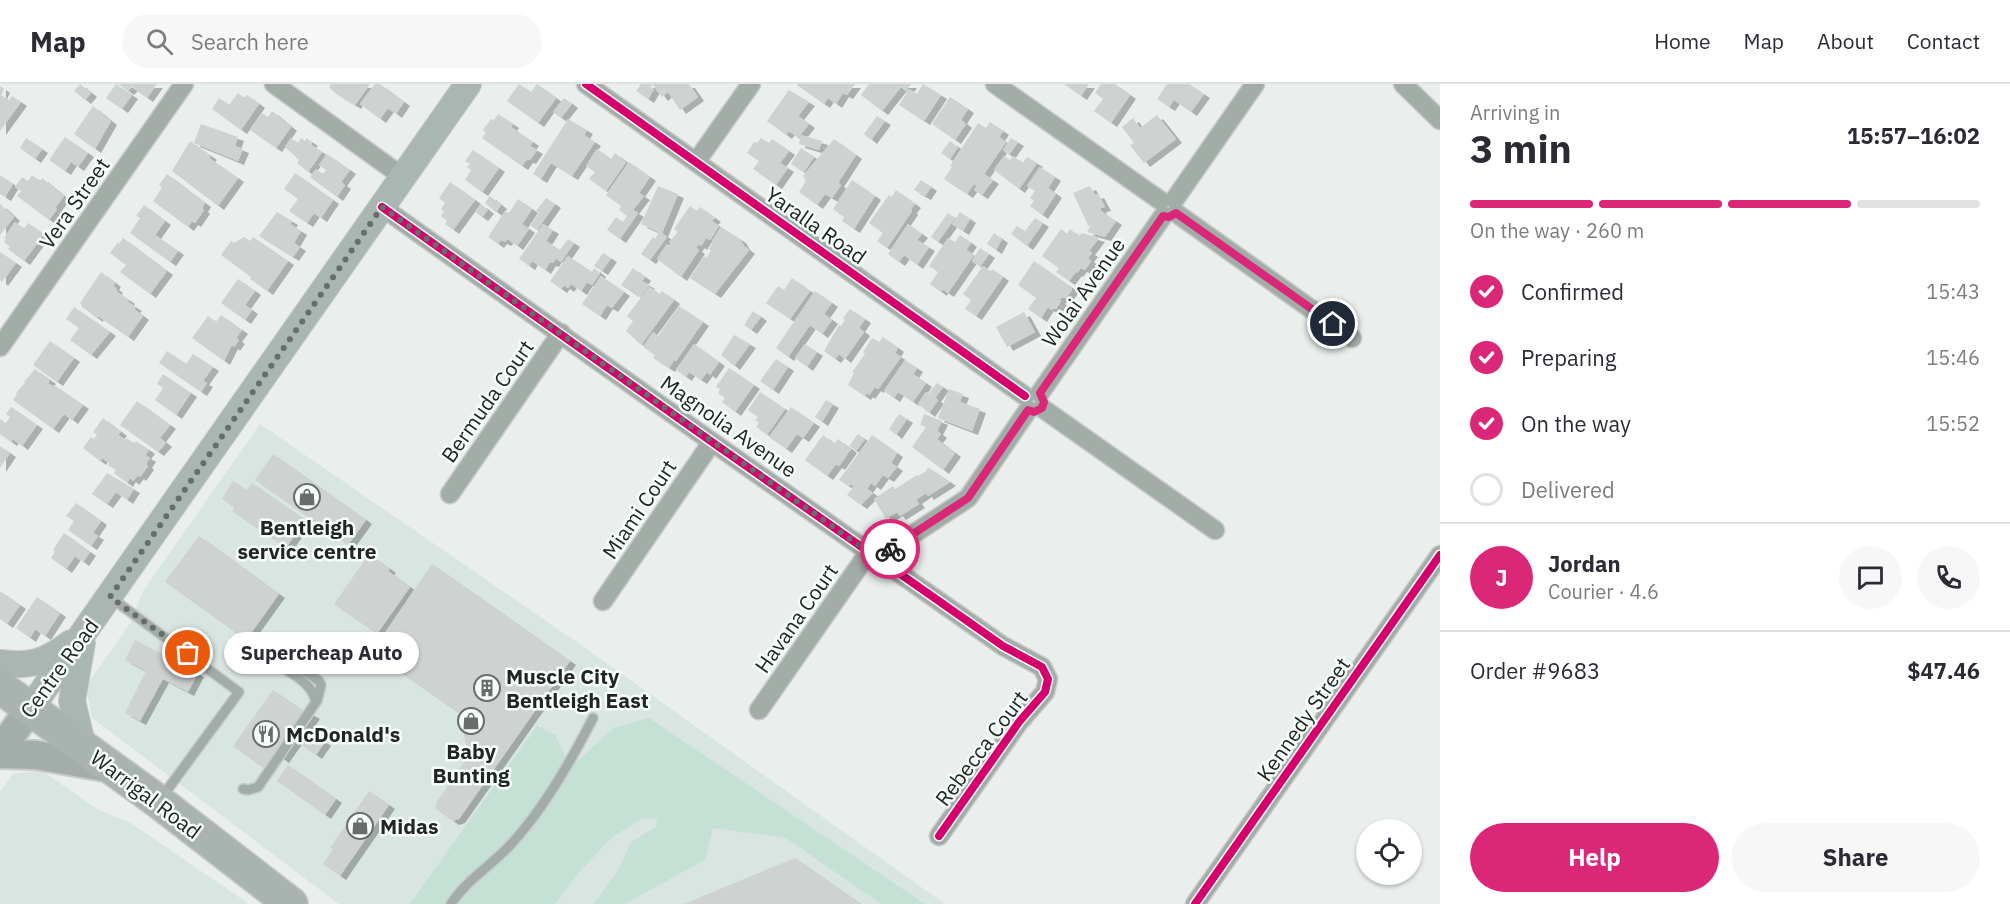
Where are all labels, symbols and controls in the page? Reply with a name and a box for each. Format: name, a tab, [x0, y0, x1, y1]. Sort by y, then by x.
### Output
search box	[122, 14, 542, 68]
text: Map	[30, 23, 86, 60]
icon: search	[143, 25, 176, 58]
text: Search here	[191, 27, 309, 56]
text: Home	[1654, 27, 1711, 55]
text: Map	[1744, 27, 1784, 55]
text: About	[1817, 27, 1874, 55]
text: Contact	[1907, 27, 1980, 55]
text: Arriving in	[1470, 99, 1560, 126]
text: 15:57–16:02	[1847, 121, 1980, 150]
text: 3 min	[1470, 123, 1572, 174]
street label: Vera Street	[32, 152, 116, 254]
street label: Yaralla Road	[760, 180, 872, 270]
text: On the way · 260 m	[1470, 217, 1644, 244]
street label: Wolai Avenue	[1035, 232, 1131, 352]
icon: check	[1470, 275, 1503, 308]
text: Confirmed	[1521, 277, 1624, 306]
text: 15:43	[1926, 278, 1980, 305]
pin	[1307, 298, 1358, 349]
icon: home	[1316, 307, 1349, 340]
street label: Bermuda Court	[434, 334, 540, 468]
icon: check	[1470, 341, 1503, 374]
text: Preparing	[1521, 343, 1616, 372]
text: 15:46	[1926, 344, 1980, 371]
street label: Magnolia Avenue	[655, 369, 803, 483]
icon: check	[1470, 407, 1503, 440]
text: On the way	[1521, 409, 1631, 438]
text: 15:52	[1926, 410, 1980, 437]
street label: Miami Court	[596, 454, 682, 564]
text: Delivered	[1521, 475, 1615, 504]
shop icon: Bentleigh service centre	[292, 482, 322, 512]
place label: Bentleigh service centre	[237, 513, 377, 565]
courier	[860, 519, 920, 579]
icon: bike	[874, 533, 907, 566]
button: chat	[1839, 546, 1902, 609]
button: phone	[1917, 546, 1980, 609]
text: Jordan	[1548, 549, 1621, 578]
street label: Havana Court	[748, 558, 844, 678]
text: J	[1495, 563, 1508, 592]
text: Courier · 4.6	[1548, 578, 1659, 605]
street label: Centre Road	[14, 613, 104, 723]
pin	[162, 627, 213, 678]
callout: Supercheap Auto	[224, 632, 419, 674]
icon: bag	[171, 636, 204, 669]
text: Supercheap Auto	[240, 639, 403, 666]
street label: Kennedy Street	[1250, 652, 1356, 786]
text: Order #9683	[1470, 656, 1600, 685]
text: $47.46	[1907, 656, 1980, 685]
place label: Muscle City Bentleigh East	[506, 662, 649, 714]
building icon: Muscle City Bentleigh East	[472, 673, 502, 703]
street label: Rebecca Court	[928, 685, 1034, 811]
shop icon: Baby Bunting	[456, 706, 486, 736]
restaurant icon: McDonald's	[251, 719, 281, 749]
place label: McDonald's	[286, 720, 400, 748]
place label: Baby Bunting	[432, 737, 510, 789]
street label: Warrigal Road	[85, 743, 207, 845]
shop icon: Midas	[345, 811, 375, 841]
place label: Midas	[380, 812, 439, 840]
map controls	[1356, 819, 1422, 885]
button: locate	[1356, 819, 1422, 885]
button: Help	[1470, 823, 1719, 892]
button: Share	[1731, 823, 1980, 892]

